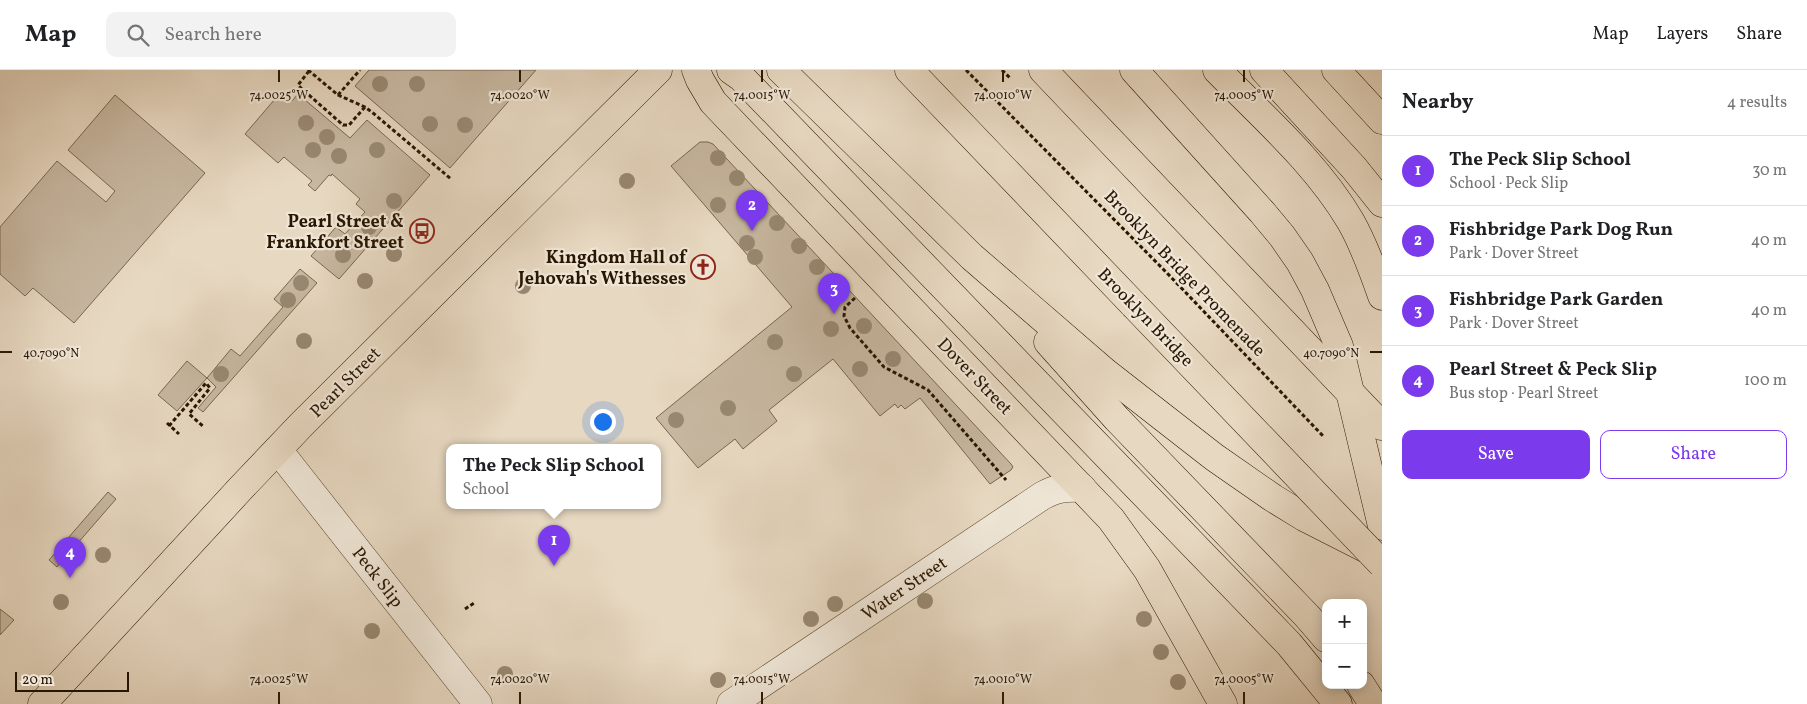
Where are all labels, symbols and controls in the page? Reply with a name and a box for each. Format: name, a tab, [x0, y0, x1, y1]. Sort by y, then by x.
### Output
search box	[106, 12, 456, 57]
text: Map	[25, 18, 76, 52]
icon: search	[124, 21, 152, 49]
text: Search here	[164, 22, 262, 48]
text: Map	[1592, 22, 1628, 47]
text: Layers	[1656, 22, 1708, 47]
text: Share	[1736, 22, 1782, 47]
text: 74.0025°W	[250, 88, 308, 104]
text: 74.0020°W	[490, 88, 550, 104]
text: 74.0015°W	[734, 88, 790, 104]
text: 74.0010°W	[974, 88, 1032, 104]
text: 74.0005°W	[1214, 88, 1274, 104]
text: Nearby	[1402, 88, 1473, 117]
text: 4 results	[1727, 92, 1787, 114]
text: The Peck Slip School	[1449, 147, 1631, 173]
text: 1	[1415, 160, 1421, 182]
text: 30 m	[1752, 160, 1787, 182]
text: School · Peck Slip	[1449, 173, 1568, 195]
street label: Brooklyn Bridge Promenade	[1100, 185, 1270, 361]
pin: 2	[736, 190, 768, 231]
place label: Pearl Street & Frankfort Street	[266, 210, 404, 256]
text: Fishbridge Park Dog Run	[1449, 217, 1673, 243]
bus stop icon: Pearl Street & Frankfort Street	[409, 218, 435, 244]
text: 2	[1414, 230, 1422, 252]
text: 40 m	[1751, 230, 1787, 252]
text: Park · Dover Street	[1449, 243, 1579, 265]
place label: Kingdom Hall of Jehovah's Withesses	[517, 246, 688, 292]
church icon: Kingdom Hall of Jehovah's Withesses	[690, 254, 716, 280]
street label: Brooklyn Bridge	[1093, 263, 1199, 371]
pin: 3	[818, 273, 850, 314]
text: Fishbridge Park Garden	[1449, 287, 1663, 313]
text: 3	[1414, 300, 1422, 322]
text: 40 m	[1751, 300, 1787, 322]
text: Park · Dover Street	[1449, 313, 1579, 335]
street label: Dover Street	[931, 333, 1017, 421]
street label: Pearl Street	[305, 342, 387, 424]
text: 40.7090°N	[23, 346, 79, 362]
text: 40.7090°N	[1303, 346, 1359, 362]
text: Pearl Street & Peck Slip	[1449, 357, 1657, 383]
text: 4	[1413, 370, 1423, 392]
text: 100 m	[1744, 370, 1787, 392]
text: Bus stop · Pearl Street	[1449, 383, 1599, 405]
your location	[590, 409, 616, 435]
button: Save	[1402, 430, 1590, 479]
button: Share	[1600, 430, 1787, 479]
popup	[446, 444, 661, 509]
text: The Peck Slip School	[462, 453, 645, 479]
text: School	[462, 479, 509, 501]
pin: 1	[538, 525, 570, 566]
pin: 4	[54, 537, 86, 578]
street label: Peck Slip	[345, 542, 408, 613]
street label: Water Street	[857, 551, 953, 627]
map controls	[1322, 599, 1367, 689]
button: +	[1322, 599, 1367, 644]
button: −	[1322, 644, 1367, 689]
scale bar	[15, 669, 129, 692]
text: 20 m	[22, 671, 53, 690]
text: 74.0025°W	[250, 672, 308, 688]
text: 74.0020°W	[490, 672, 550, 688]
text: 74.0015°W	[734, 672, 790, 688]
text: 74.0010°W	[974, 672, 1032, 688]
text: 74.0005°W	[1214, 672, 1274, 688]

